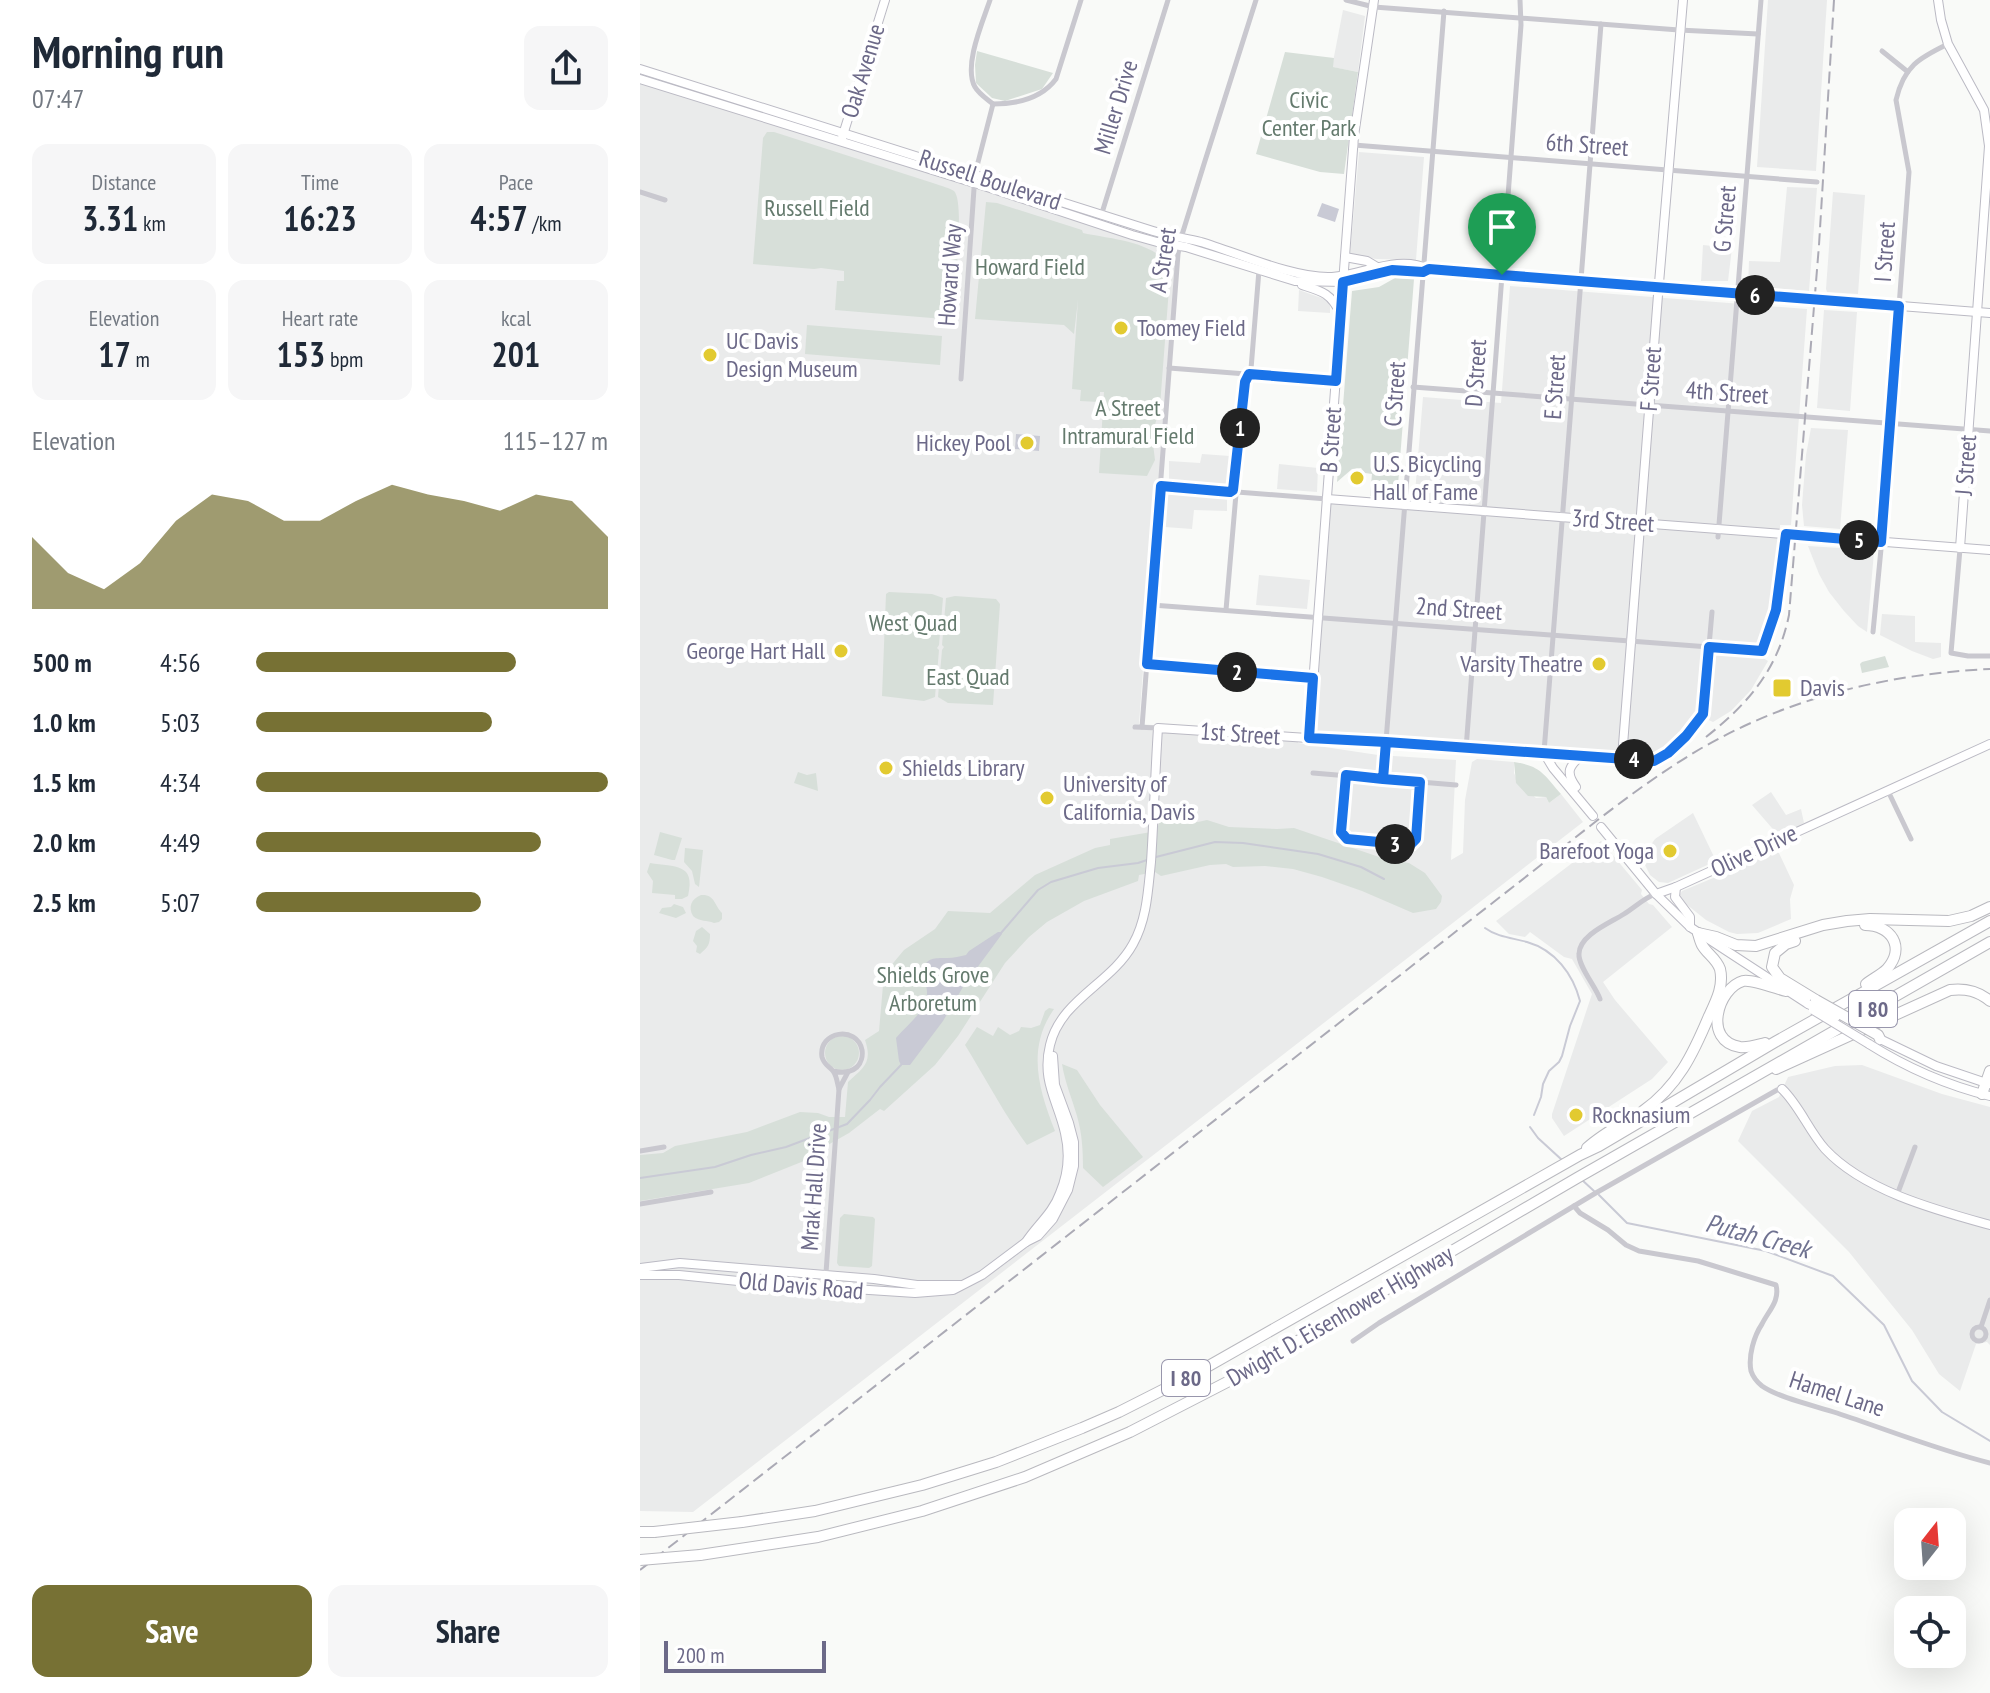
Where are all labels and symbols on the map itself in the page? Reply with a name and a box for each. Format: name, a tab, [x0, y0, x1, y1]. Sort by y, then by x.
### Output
street label: Oak Avenue	[834, 20, 891, 122]
street label: Miller Drive	[1087, 56, 1145, 158]
park label: Civic Center Park	[1262, 84, 1357, 143]
street label: 6th Street	[1545, 126, 1630, 163]
street label: Russell Boulevard	[915, 142, 1065, 217]
street label: G Street	[1706, 184, 1743, 253]
park label: Russell Field	[764, 192, 870, 223]
pin	[1468, 193, 1536, 275]
street label: I Street	[1867, 220, 1902, 283]
street label: Howard Way	[930, 223, 969, 327]
street label: A Street	[1142, 225, 1183, 295]
park label: Howard Field	[975, 251, 1085, 282]
pin: 6	[1735, 275, 1775, 315]
place label: Toomey Field	[1137, 312, 1246, 343]
marker: Toomey Field	[1112, 319, 1130, 337]
place label: UC Davis Design Museum	[726, 325, 858, 384]
street label: D Street	[1458, 338, 1493, 408]
street label: F Street	[1633, 345, 1668, 412]
marker: UC Davis Design Museum	[701, 346, 719, 364]
street label: E Street	[1537, 353, 1572, 421]
street label: C Street	[1377, 360, 1412, 427]
street label: 4th Street	[1685, 374, 1770, 411]
park label: A Street Intramural Field	[1062, 392, 1194, 451]
street label: B Street	[1313, 406, 1348, 474]
pin: 1	[1220, 408, 1260, 448]
place label: Hickey Pool	[916, 427, 1011, 458]
street label: J Street	[1948, 433, 1983, 497]
marker: Hickey Pool	[1018, 434, 1036, 452]
place label: U.S. Bicycling Hall of Fame	[1373, 448, 1482, 507]
marker: U.S. Bicycling Hall of Fame	[1348, 469, 1366, 487]
street label: 3rd Street	[1571, 502, 1656, 539]
pin: 5	[1839, 520, 1879, 560]
street label: 2nd Street	[1415, 590, 1504, 627]
park label: West Quad	[869, 607, 957, 638]
place label: George Hart Hall	[686, 635, 825, 666]
marker: George Hart Hall	[832, 642, 850, 660]
place label: Varsity Theatre	[1459, 648, 1583, 679]
pin: 2	[1217, 652, 1257, 692]
marker: Varsity Theatre	[1590, 655, 1608, 673]
park label: East Quad	[926, 661, 1010, 692]
place label: Davis	[1800, 672, 1845, 703]
marker: Davis	[1771, 677, 1793, 699]
street label: 1st Street	[1199, 715, 1282, 752]
pin: 4	[1614, 739, 1654, 779]
place label: Shields Library	[902, 752, 1025, 783]
marker: Shields Library	[877, 759, 895, 777]
place label: University of California, Davis	[1063, 768, 1195, 827]
marker: University of California, Davis	[1038, 789, 1056, 807]
street label: Olive Drive	[1706, 817, 1802, 884]
pin: 3	[1375, 824, 1415, 864]
place label: Barefoot Yoga	[1539, 835, 1654, 866]
marker: Barefoot Yoga	[1661, 842, 1679, 860]
park label: Shields Grove Arboretum	[877, 959, 989, 1018]
road number: I 80	[1849, 991, 1897, 1027]
place label: Rocknasium	[1592, 1099, 1690, 1130]
marker: Rocknasium	[1567, 1106, 1585, 1124]
street label: Mrak Hall Drive	[794, 1122, 833, 1252]
water label: Putah Creek	[1702, 1206, 1817, 1266]
street label: Dwight D. Eisenhower Highway	[1221, 1238, 1459, 1393]
street label: Old Davis Road	[737, 1265, 865, 1306]
road number: I 80	[1162, 1360, 1210, 1396]
street label: Hamel Lane	[1786, 1364, 1889, 1423]
north arrow	[1894, 1508, 1966, 1580]
scale bar	[664, 1637, 826, 1673]

